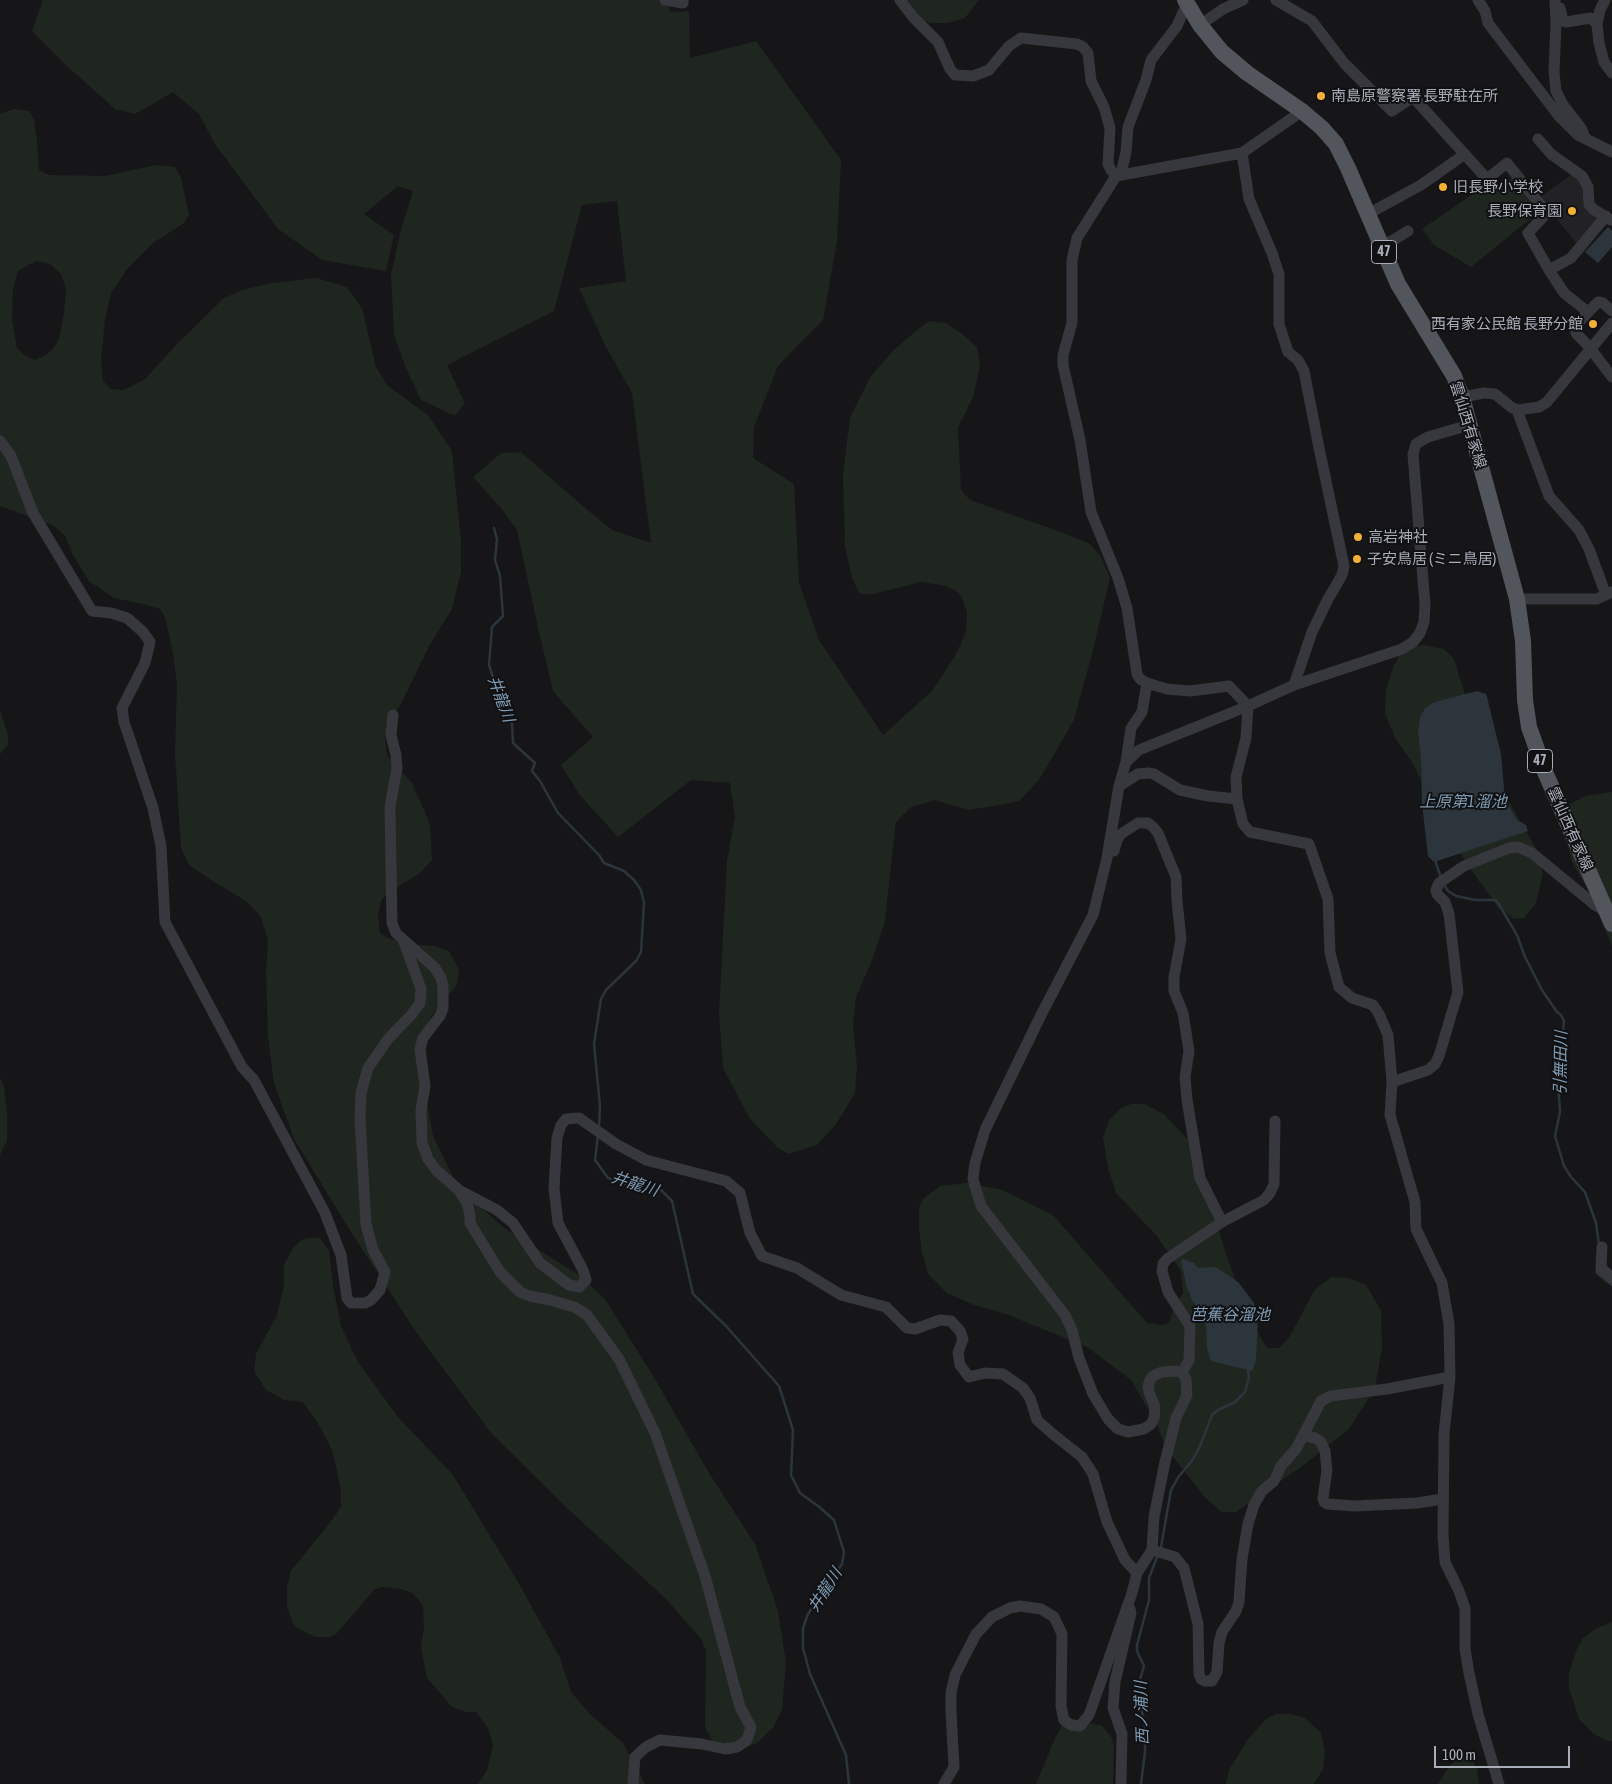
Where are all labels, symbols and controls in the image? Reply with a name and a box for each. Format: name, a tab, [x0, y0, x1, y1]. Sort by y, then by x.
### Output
place label: 南島原警察署 長野駐在所	[1331, 87, 1498, 105]
marker: 南島原警察署 長野駐在所	[1315, 90, 1327, 102]
place label: 旧長野小学校	[1453, 178, 1543, 196]
marker: 旧長野小学校	[1437, 181, 1449, 193]
place label: 長野保育園	[1487, 202, 1562, 220]
marker: 長野保育園	[1566, 205, 1578, 217]
road number: 47	[1372, 240, 1396, 264]
place label: 西有家公民館 長野分館	[1431, 315, 1583, 333]
marker: 西有家公民館 長野分館	[1587, 318, 1599, 330]
street label: 雲仙西有家線	[1446, 379, 1490, 471]
place label: 高岩神社	[1368, 528, 1428, 546]
marker: 高岩神社	[1352, 531, 1364, 543]
place label: 子安鳥居 (ミニ鳥居)	[1367, 550, 1496, 568]
marker: 子安鳥居 (ミニ鳥居)	[1351, 553, 1363, 565]
water label: 井龍川	[484, 673, 518, 725]
road number: 47	[1528, 749, 1552, 772]
street label: 雲仙西有家線	[1543, 784, 1597, 874]
water label: 上原第1溜池	[1419, 792, 1507, 812]
water label: 引無田川	[1551, 1031, 1571, 1095]
water label: 井龍川	[609, 1167, 661, 1201]
water label: 芭蕉谷溜池	[1190, 1305, 1270, 1325]
water label: 井龍川	[804, 1565, 846, 1615]
water label: 西ノ浦川	[1131, 1681, 1153, 1745]
scale bar	[1437, 1736, 1573, 1768]
text: 100 m	[1442, 1746, 1476, 1763]

